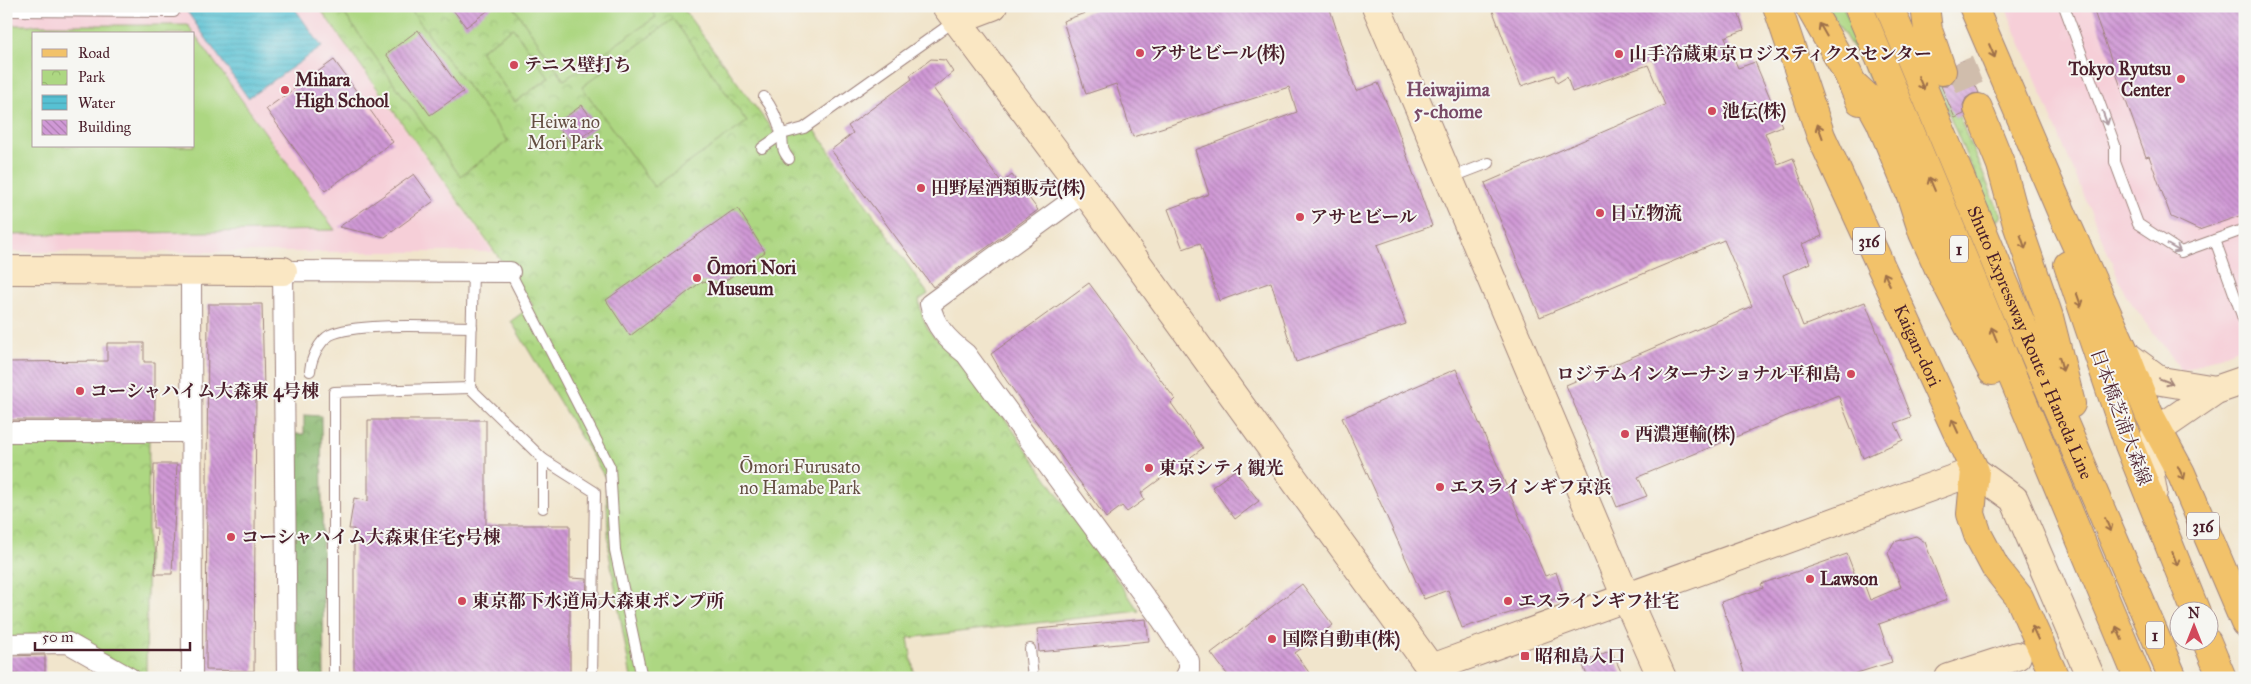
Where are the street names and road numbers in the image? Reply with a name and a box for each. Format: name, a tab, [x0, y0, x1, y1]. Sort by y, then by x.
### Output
street label: Shuto Expressway Route 1 Haneda Line	[1962, 203, 2098, 483]
road number: 316	[1853, 228, 1885, 255]
road number: 1	[1950, 235, 1968, 262]
street label: Kaigan-dori	[1889, 301, 1946, 390]
street label: 日本橋芝浦大森線	[2086, 346, 2156, 488]
road number: 316	[2187, 512, 2219, 540]
road number: 1	[2146, 622, 2164, 648]

